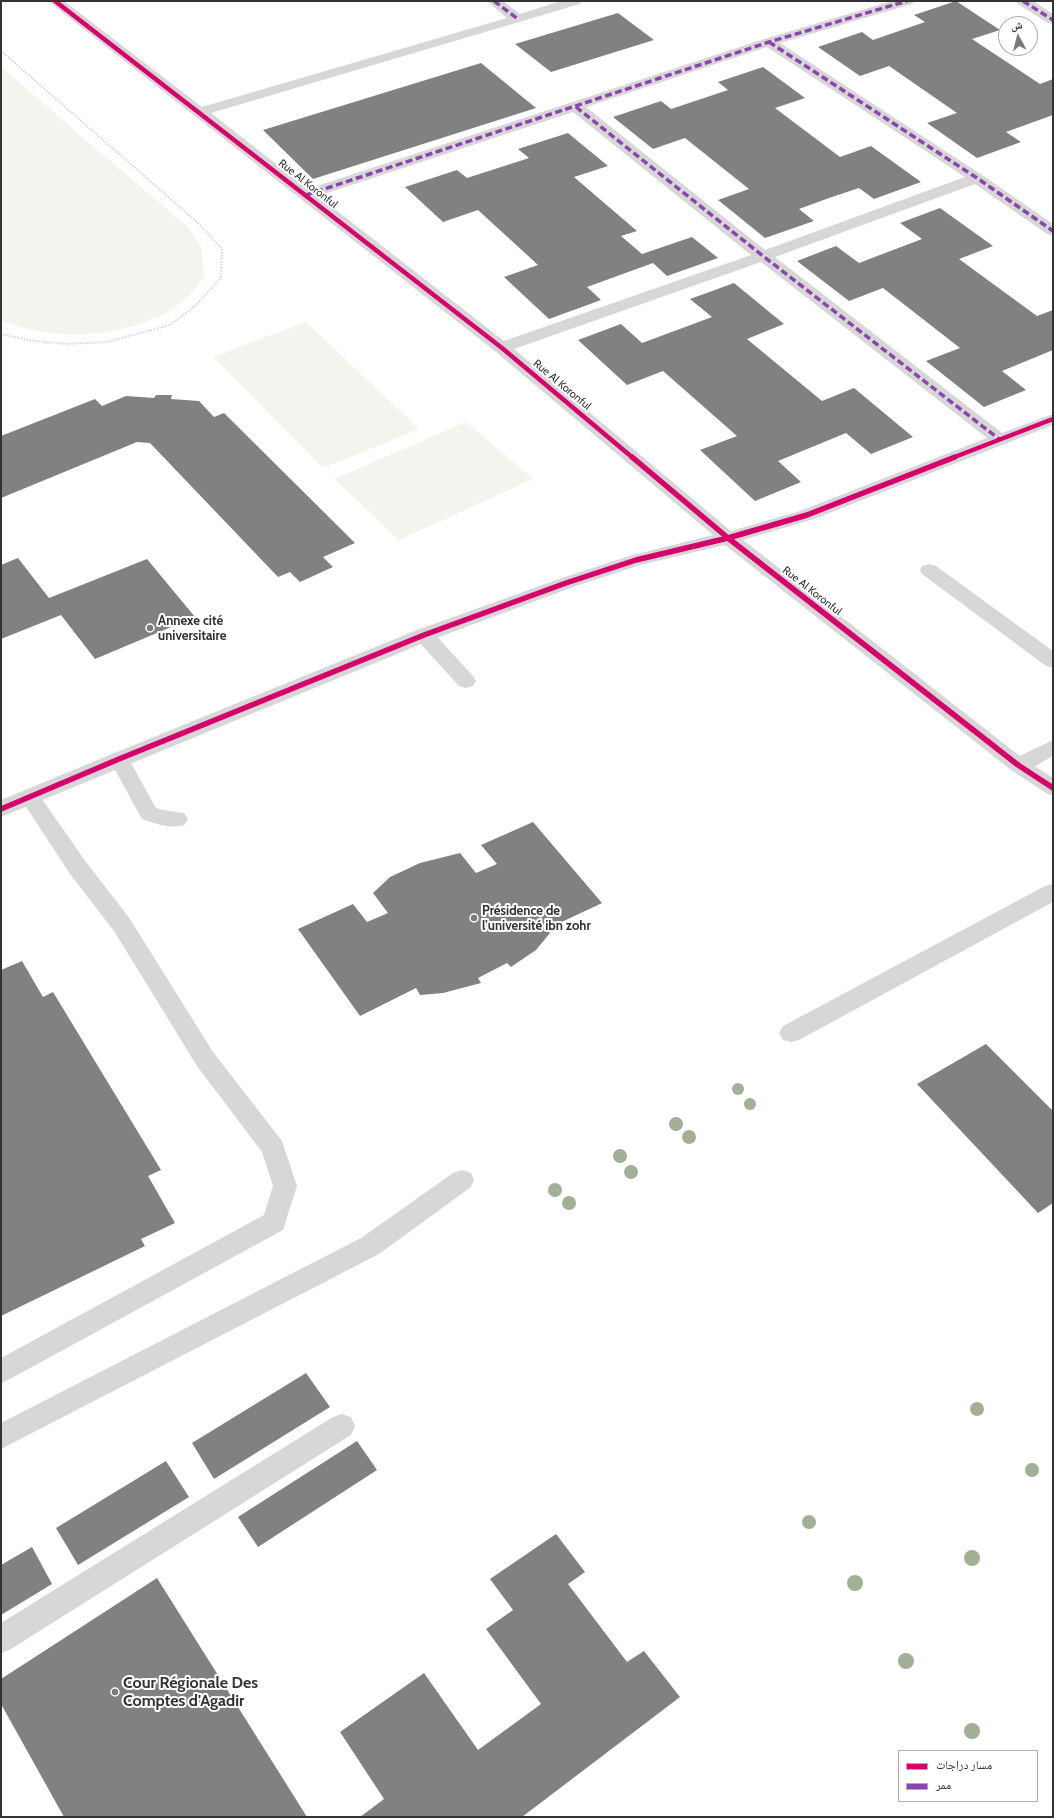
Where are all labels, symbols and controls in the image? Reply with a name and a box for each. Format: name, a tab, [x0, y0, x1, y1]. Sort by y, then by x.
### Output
north arrow	[998, 16, 1038, 56]
text: ش	[1010, 17, 1023, 33]
street label: Rue Al Koronful	[276, 157, 340, 211]
street label: Rue Al Koronful	[530, 357, 594, 413]
street label: Rue Al Koronful	[780, 564, 844, 618]
place label: Annexe cité universitaire	[158, 613, 226, 644]
marker: Annexe cité universitaire	[145, 623, 155, 633]
place label: Présidence de l'université ibn zohr	[482, 903, 591, 934]
marker: Présidence de l'université ibn zohr	[469, 913, 479, 923]
place label: Cour Régionale Des Comptes d'Agadir	[123, 1673, 258, 1711]
marker: Cour Régionale Des Comptes d'Agadir	[110, 1687, 120, 1697]
legend	[898, 1750, 1038, 1802]
text: مسار دراجات	[936, 1757, 992, 1772]
text: ممر	[936, 1777, 951, 1792]

